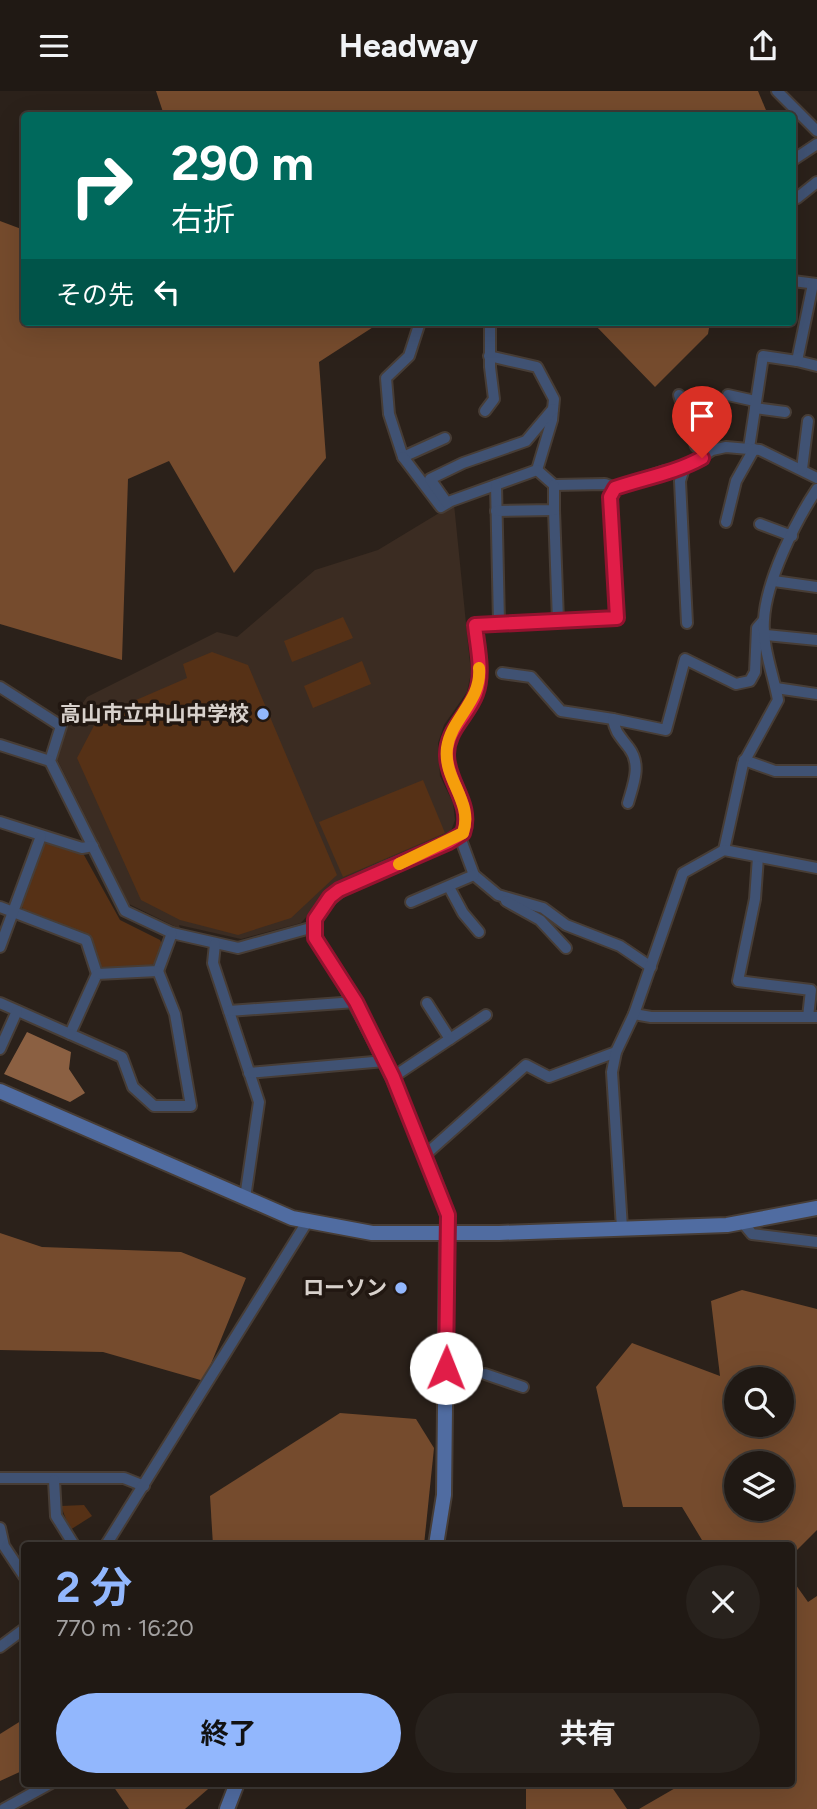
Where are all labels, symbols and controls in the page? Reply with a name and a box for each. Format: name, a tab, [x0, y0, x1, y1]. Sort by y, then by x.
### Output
icon: menu	[35, 27, 73, 65]
text: Headway	[339, 27, 478, 65]
icon: share	[744, 27, 782, 65]
text: 290 m	[171, 133, 314, 192]
icon: right	[56, 140, 147, 231]
text: 右折	[171, 200, 235, 238]
icon: left	[148, 273, 186, 311]
text: その先	[56, 279, 134, 311]
pin	[672, 386, 732, 458]
icon: arrive	[683, 397, 721, 435]
place label: 高山市立中山中学校	[60, 701, 249, 726]
marker: 高山市立中山中学校	[255, 706, 271, 722]
place label: ローソン	[303, 1275, 387, 1300]
marker: ローソン	[393, 1280, 409, 1296]
position arrow	[409, 1331, 483, 1405]
map controls	[724, 1367, 794, 1521]
button: search	[724, 1367, 794, 1437]
button: layers	[724, 1451, 794, 1521]
text: 2 分	[56, 1562, 132, 1613]
button: close	[686, 1565, 760, 1639]
text: 770 m · 16:20	[56, 1614, 194, 1642]
button: 終了	[56, 1693, 401, 1773]
button: 共有	[415, 1693, 760, 1773]

